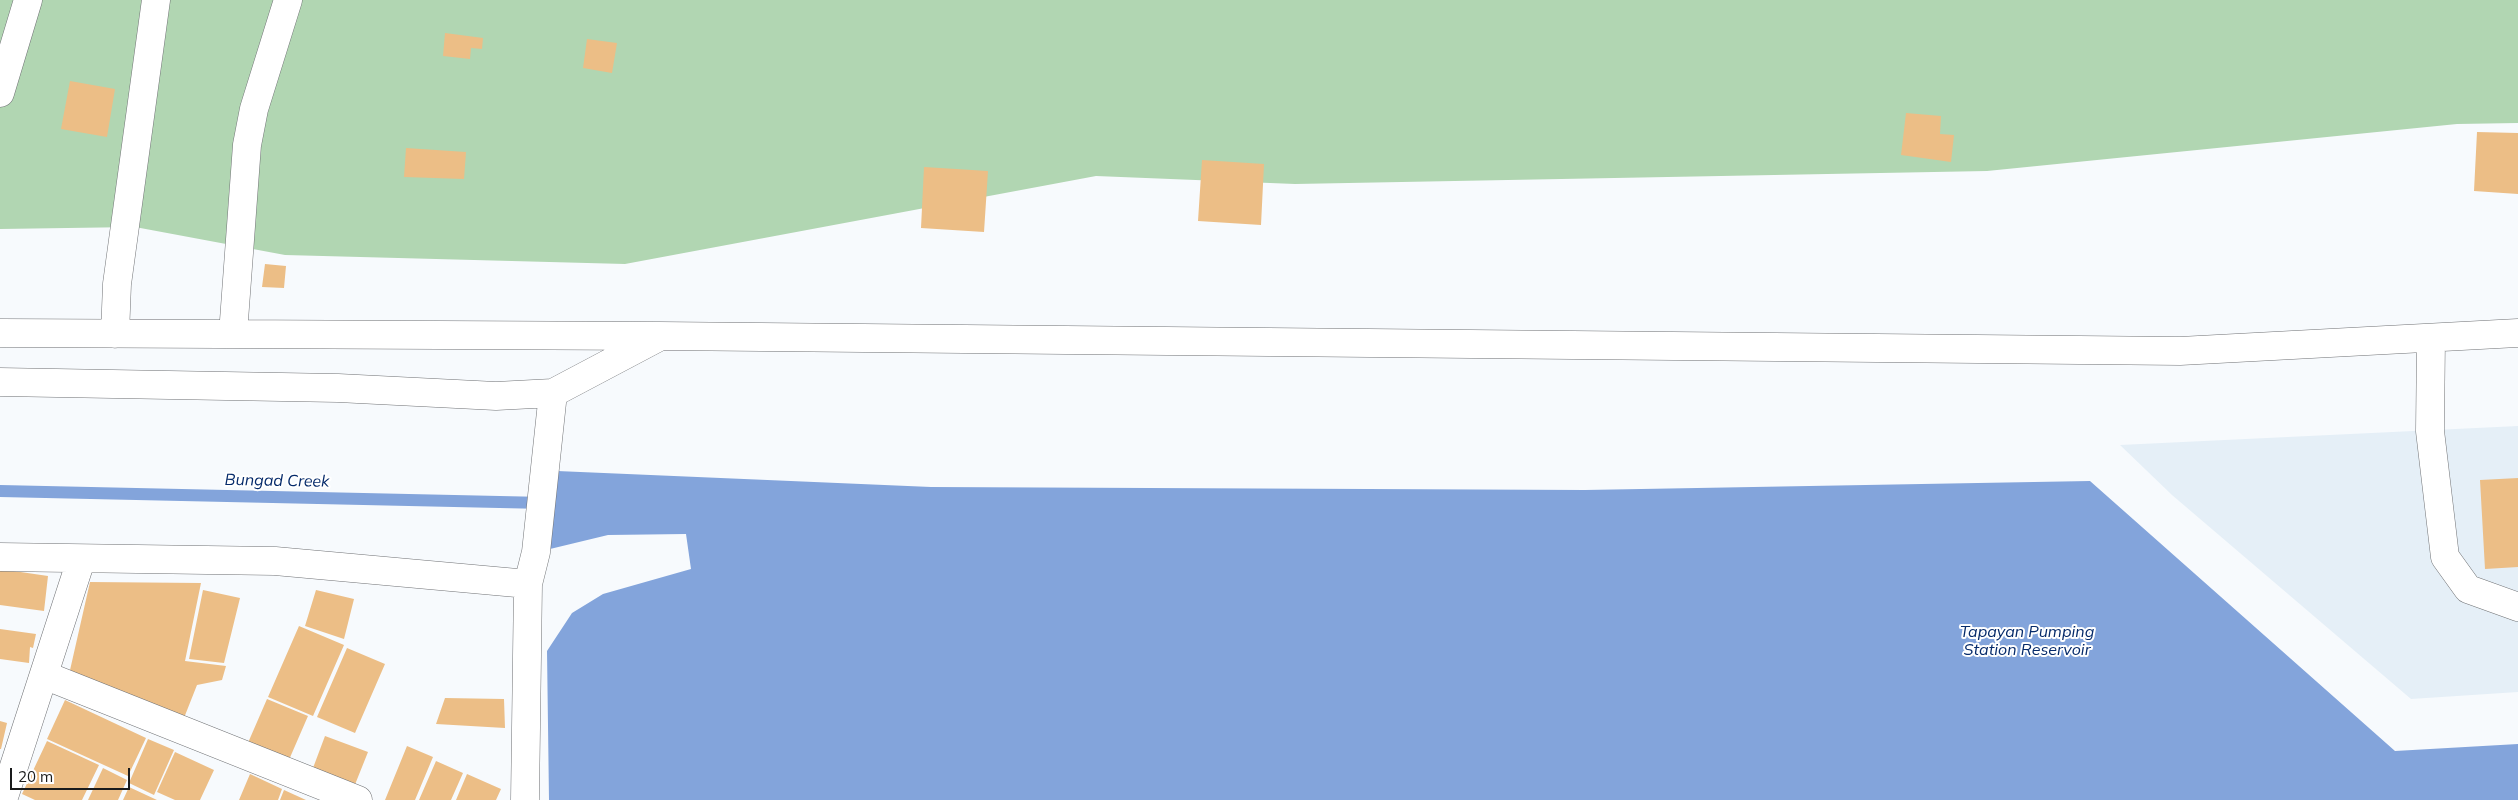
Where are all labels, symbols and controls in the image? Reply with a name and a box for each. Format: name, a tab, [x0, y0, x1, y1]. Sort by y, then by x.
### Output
water label: Bungad Creek	[224, 470, 330, 492]
water label: Tapayan Pumping Station Reservoir	[1960, 622, 2094, 660]
scale bar	[12, 758, 132, 790]
text: 20 m	[18, 767, 53, 786]

